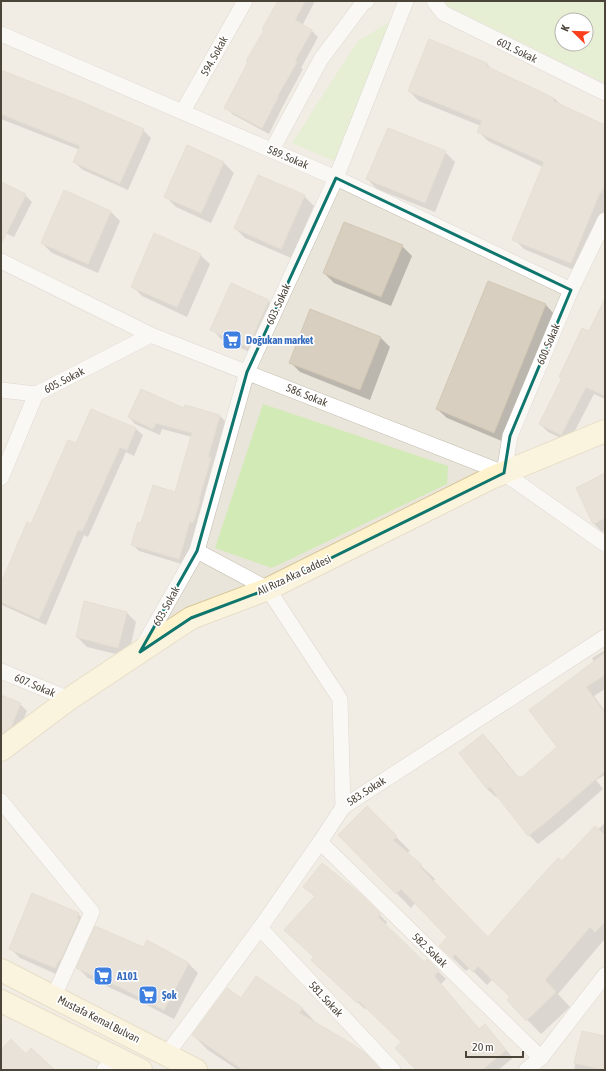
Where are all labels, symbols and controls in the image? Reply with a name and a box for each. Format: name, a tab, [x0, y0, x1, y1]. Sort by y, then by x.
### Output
north arrow	[554, 12, 594, 52]
text: K	[558, 23, 572, 33]
street label: 594. Sokak	[198, 34, 230, 78]
street label: 601. Sokak	[495, 35, 539, 65]
street label: 589. Sokak	[266, 143, 311, 171]
street label: 603. Sokak	[263, 282, 293, 326]
street label: 600. Sokak	[534, 321, 562, 366]
supermarket icon: Doğukan market	[221, 329, 243, 351]
place label: Doğukan market	[246, 334, 314, 346]
street label: 605. Sokak	[42, 365, 86, 395]
street label: 586. Sokak	[285, 381, 330, 409]
street label: Ali Rıza Aka Caddesi	[255, 553, 333, 597]
street label: 603. Sokak	[150, 584, 182, 628]
street label: 607. Sokak	[13, 671, 58, 699]
street label: 583. Sokak	[344, 774, 388, 808]
street label: 582. Sokak	[410, 931, 450, 970]
supermarket icon: A101	[92, 965, 114, 987]
place label: A101	[116, 970, 138, 982]
street label: 581. Sokak	[307, 979, 345, 1019]
supermarket icon: Şok	[137, 984, 159, 1006]
place label: Şok	[162, 989, 177, 1001]
street label: Mustafa Kemal Bulvarı	[56, 993, 142, 1045]
scale bar	[466, 1033, 523, 1059]
text: 20 m	[472, 1040, 494, 1054]

